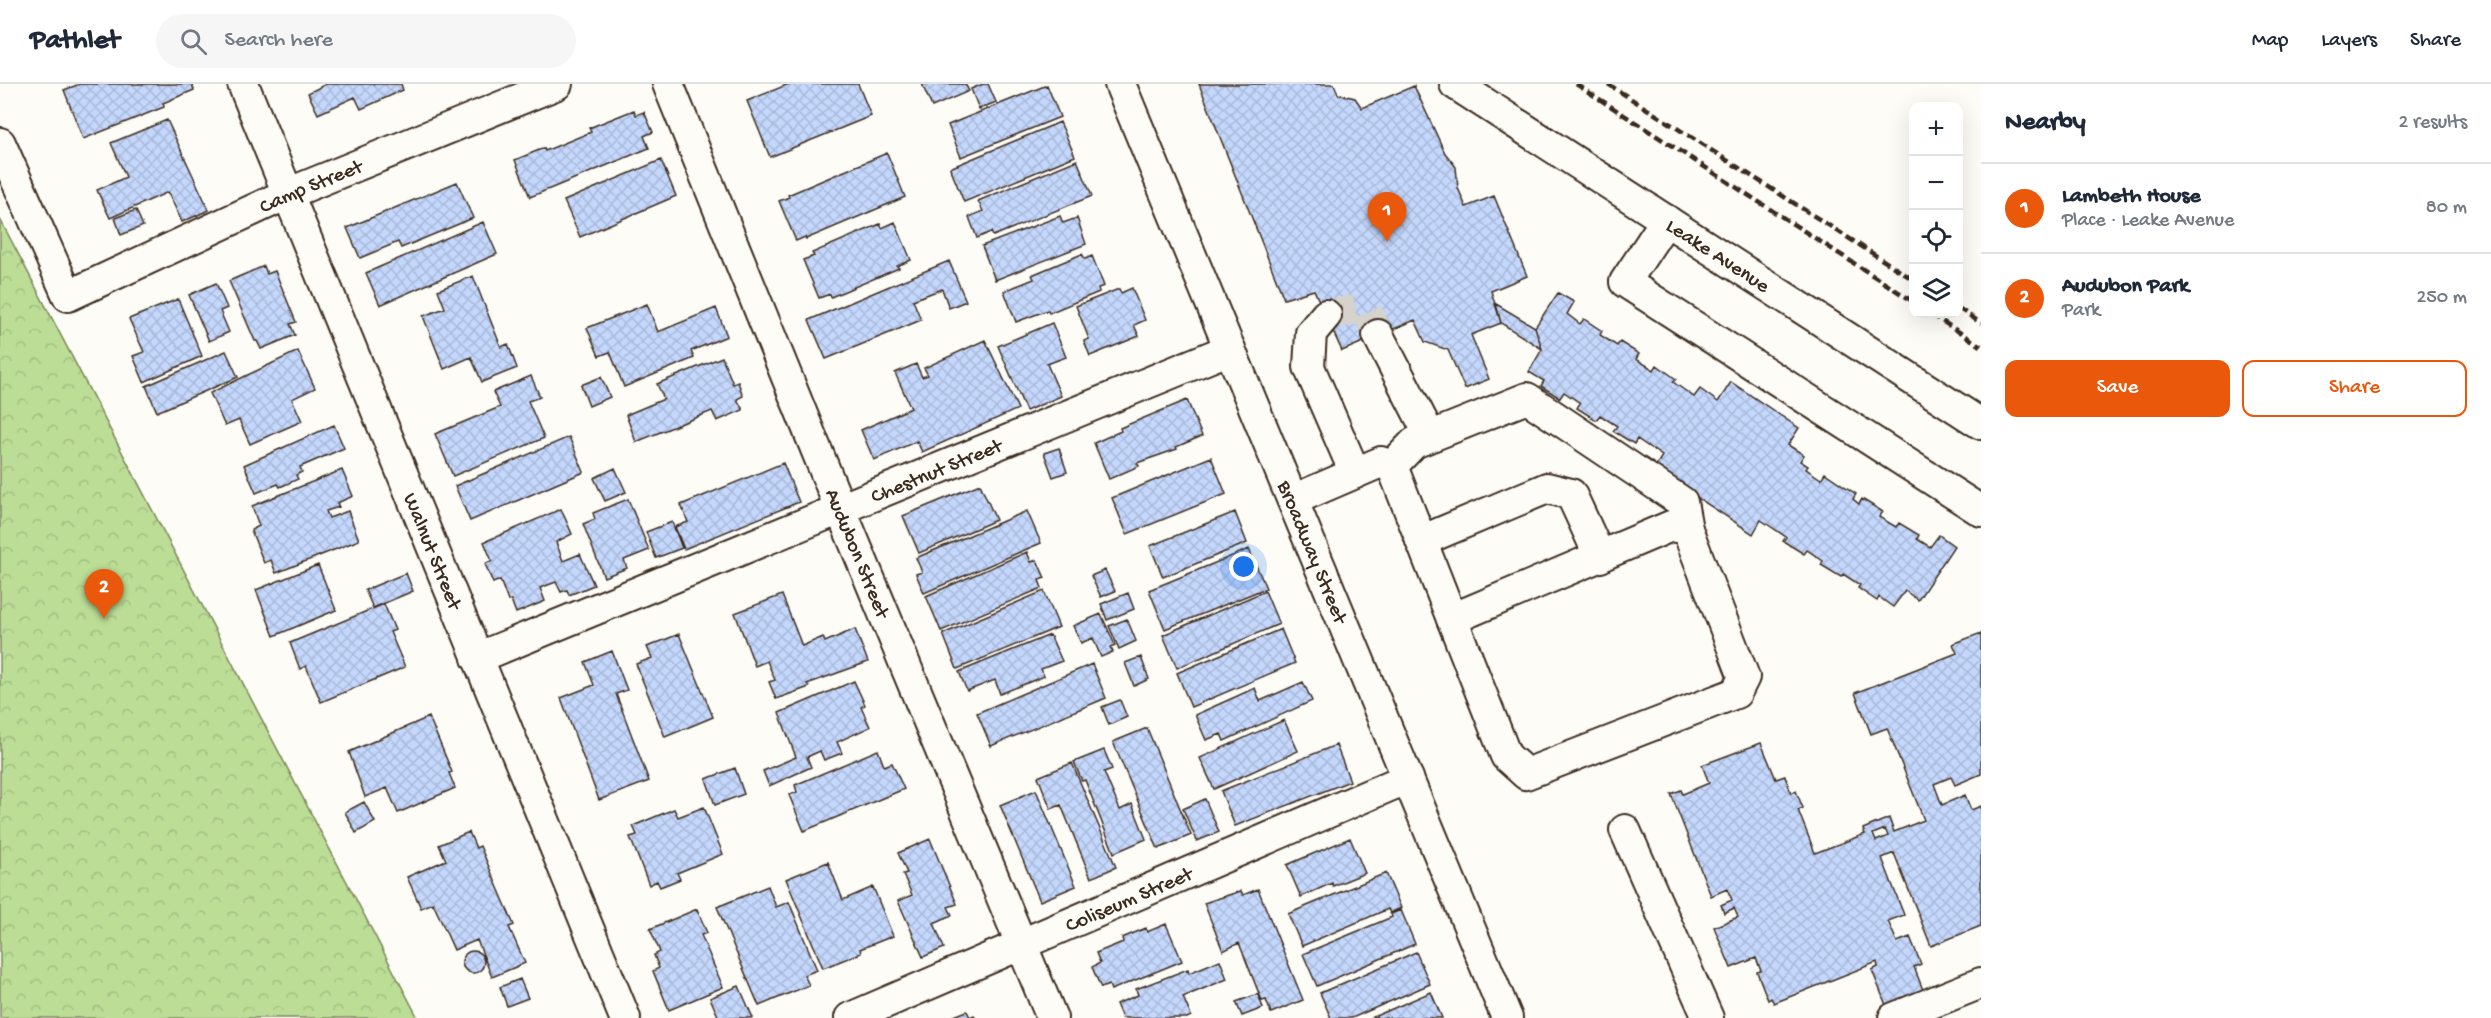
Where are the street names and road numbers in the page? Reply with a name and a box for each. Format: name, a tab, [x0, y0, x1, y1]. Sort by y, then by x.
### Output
street label: Camp Street	[256, 155, 369, 221]
street label: Leake Avenue	[1660, 215, 1774, 301]
street label: Chestnut Street	[868, 434, 1009, 511]
street label: Broadway Street	[1269, 477, 1352, 630]
street label: Audubon Street	[818, 486, 894, 625]
street label: Walnut Street	[396, 490, 466, 616]
street label: Coliseum Street	[1062, 862, 1199, 940]

